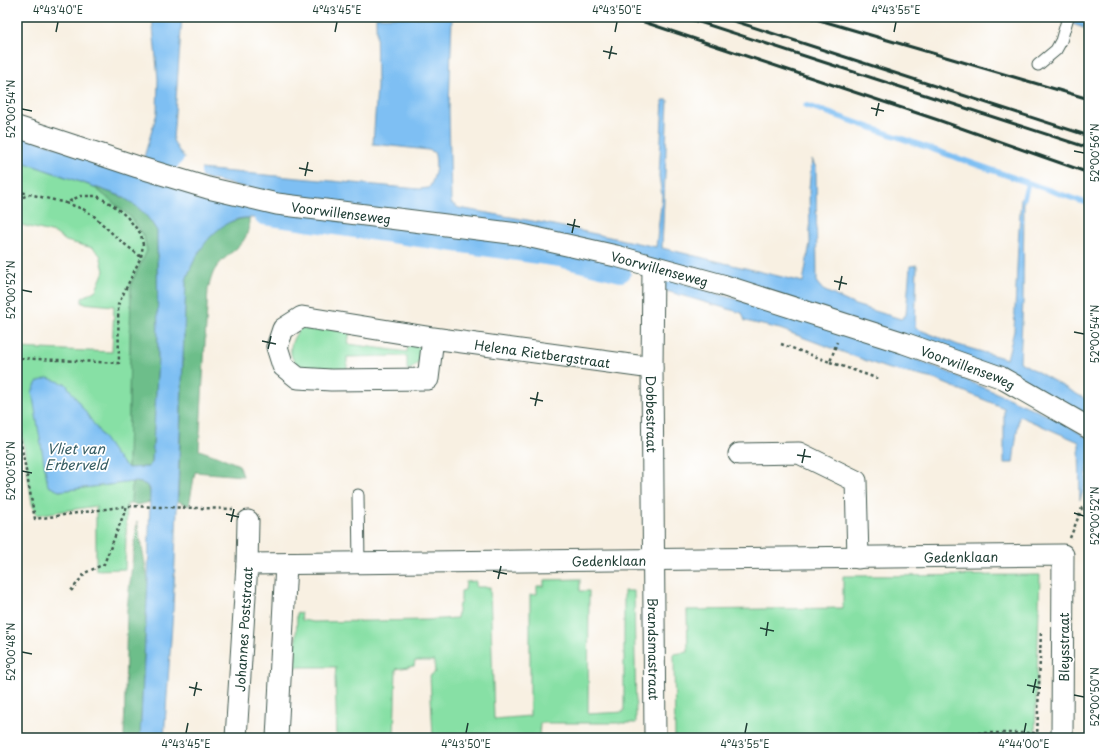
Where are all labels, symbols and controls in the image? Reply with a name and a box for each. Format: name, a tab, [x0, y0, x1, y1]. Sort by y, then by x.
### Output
text: 4°43'40"E	[33, 2, 83, 17]
text: 4°43'45"E	[313, 2, 361, 17]
text: 4°43'50"E	[592, 2, 642, 17]
text: 4°43'55"E	[872, 2, 920, 17]
text: 52°00'54"N	[3, 79, 18, 138]
text: 52°00'56"N	[1087, 123, 1102, 183]
street label: Voorwillenseweg	[290, 196, 392, 228]
street label: Voorwillenseweg	[609, 246, 711, 290]
text: 52°00'52"N	[3, 260, 18, 319]
text: 52°00'54"N	[1087, 304, 1102, 363]
street label: Helena Rietbergstraat	[473, 334, 612, 372]
street label: Voorwillenseweg	[918, 340, 1019, 394]
street label: Dobbestraat	[643, 375, 662, 453]
water label: Vliet van Erberveld	[45, 438, 110, 475]
text: 52°00'50"N	[3, 441, 18, 501]
text: 52°00'52"N	[1087, 486, 1102, 545]
street label: Gedenklaan	[924, 546, 998, 566]
street label: Gedenklaan	[572, 550, 646, 570]
street label: Johannes Poststraat	[229, 566, 256, 692]
street label: Brandsmastraat	[644, 598, 664, 700]
street label: Bleysstraat	[1054, 612, 1073, 682]
text: 52°00'48"N	[3, 622, 18, 681]
text: 52°00'50"N	[1087, 667, 1102, 727]
text: 4°43'45"E	[162, 736, 210, 751]
text: 4°43'50"E	[441, 736, 491, 751]
text: 4°43'55"E	[721, 736, 769, 751]
text: 4°44'00"E	[999, 736, 1049, 751]

